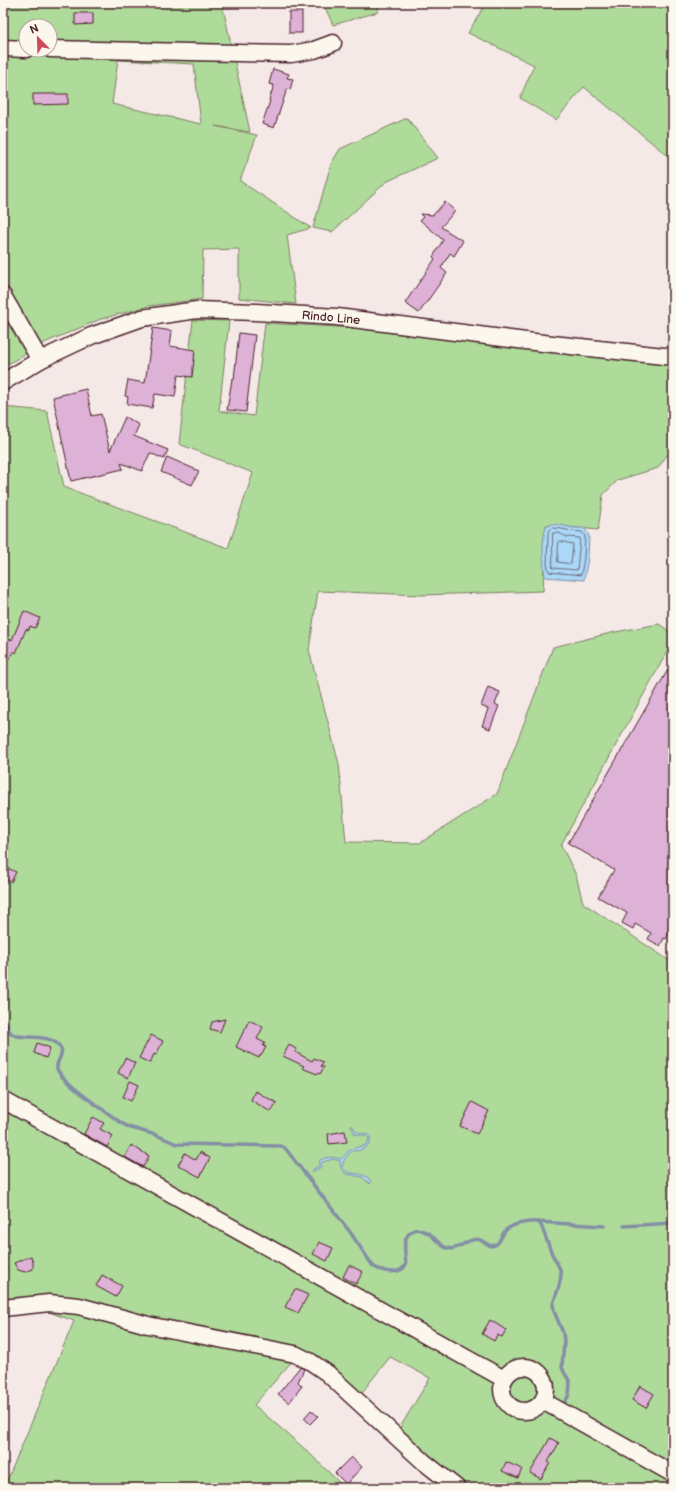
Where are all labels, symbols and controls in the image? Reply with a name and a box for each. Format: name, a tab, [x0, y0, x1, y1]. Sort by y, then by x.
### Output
north arrow	[18, 18, 58, 58]
text: N	[28, 22, 41, 37]
street label: Rindo Line	[301, 308, 361, 328]

